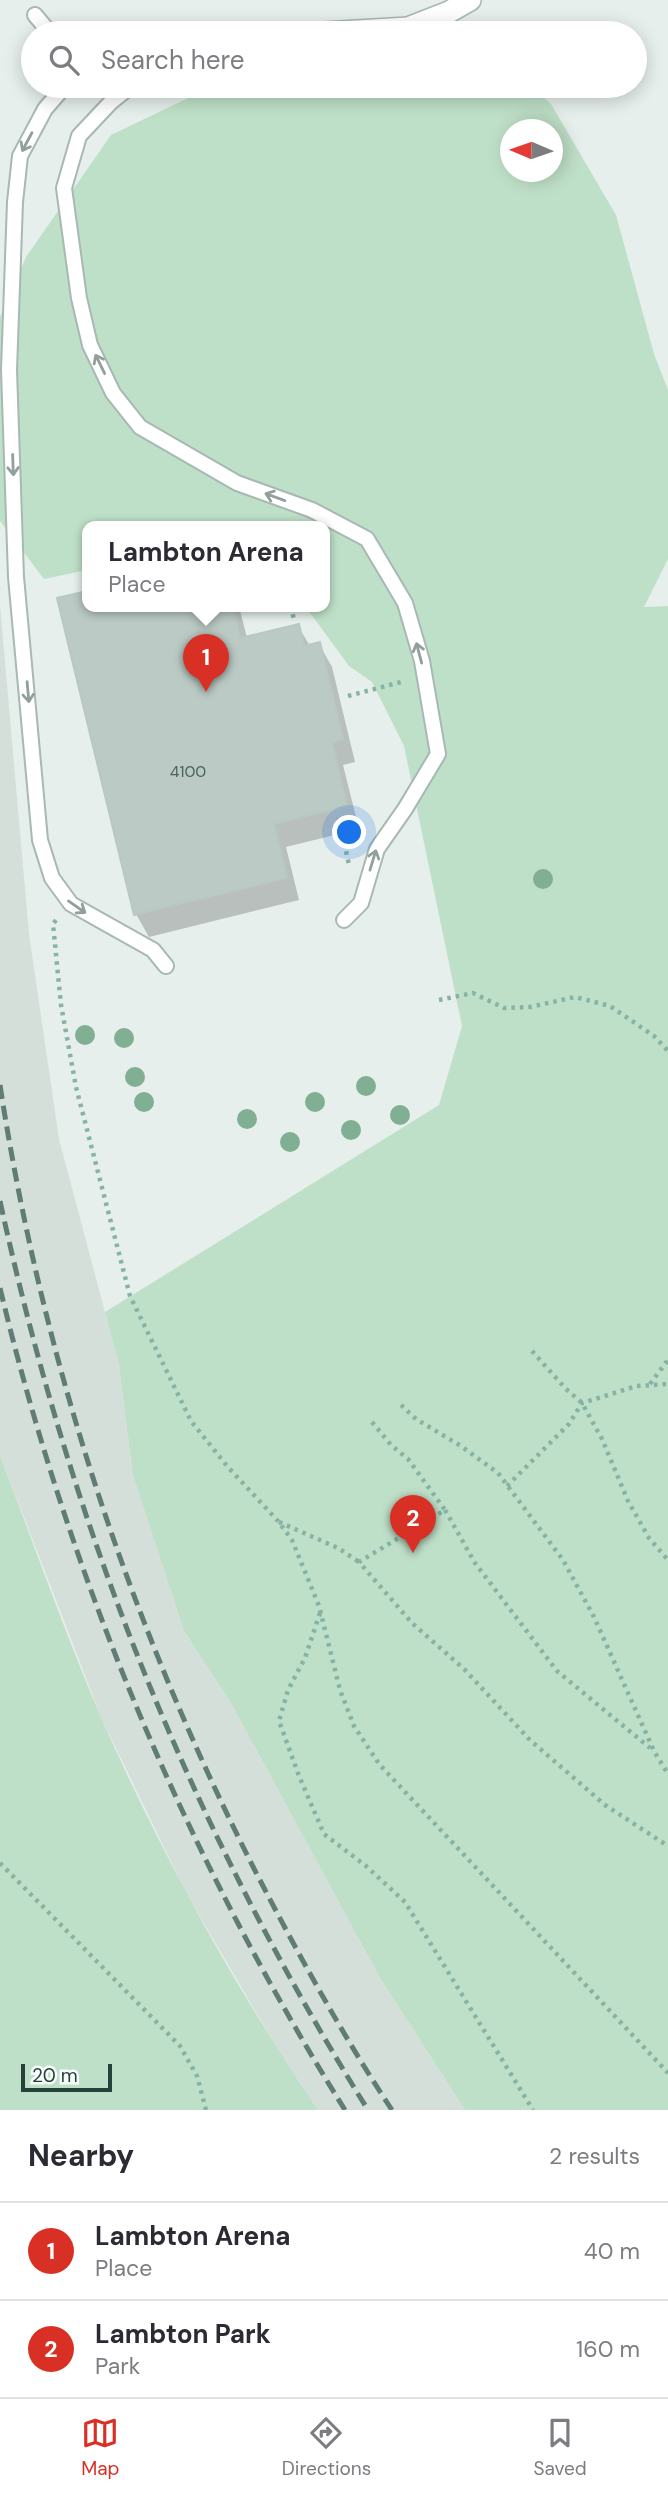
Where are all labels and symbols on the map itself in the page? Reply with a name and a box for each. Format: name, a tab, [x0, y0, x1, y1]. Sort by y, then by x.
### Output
north arrow	[500, 119, 563, 182]
one-way arrow	[20, 131, 33, 152]
one-way arrow	[92, 354, 105, 375]
one-way arrow	[7, 453, 20, 476]
one-way arrow	[265, 490, 287, 502]
pin: 1	[183, 634, 229, 692]
one-way arrow	[412, 642, 425, 664]
one-way arrow	[22, 680, 35, 703]
house number: 4100	[170, 761, 206, 782]
your location	[332, 815, 366, 849]
one-way arrow	[368, 849, 381, 871]
one-way arrow	[68, 899, 87, 914]
pin: 2	[390, 1495, 436, 1553]
scale bar	[21, 2061, 112, 2093]

